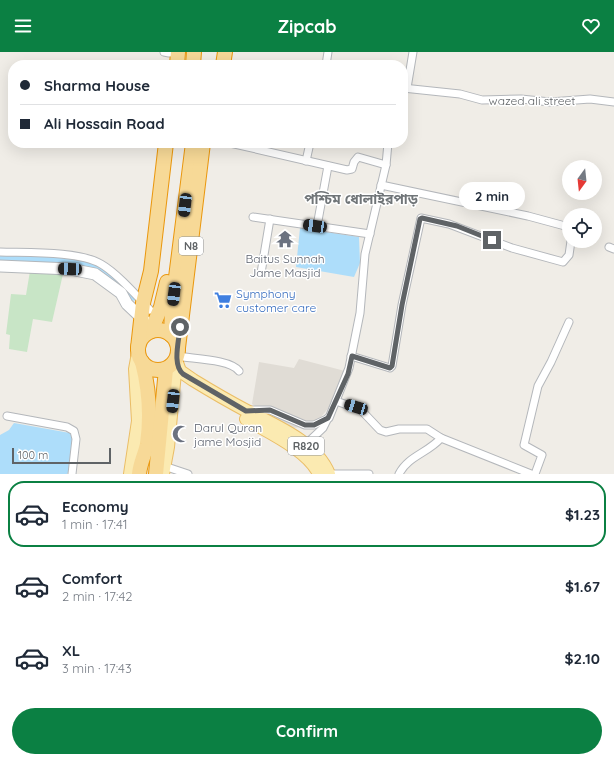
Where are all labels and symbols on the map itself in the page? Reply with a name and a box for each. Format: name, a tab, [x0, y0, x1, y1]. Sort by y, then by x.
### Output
street label: wazed ali street	[489, 93, 575, 108]
north arrow	[562, 160, 602, 200]
callout: 2 min	[459, 182, 525, 210]
district label: পশ্চিম ধোলাইরপাড়	[304, 190, 419, 208]
car	[178, 192, 192, 218]
car	[302, 218, 328, 234]
temple icon: Baitus Sunnah Jame Masjid	[275, 229, 295, 249]
route end	[483, 231, 501, 249]
road number: N8	[179, 237, 203, 255]
place label: Baitus Sunnah Jame Masjid	[246, 251, 325, 280]
car	[58, 263, 82, 275]
car	[167, 281, 181, 307]
place label: Symphony customer care	[236, 286, 316, 315]
supermarket icon: Symphony customer care	[213, 290, 233, 310]
route start	[171, 318, 189, 336]
car	[166, 388, 180, 414]
car	[343, 398, 369, 416]
place label: Darul Quran jame Mosjid	[193, 420, 262, 449]
mosque icon: Darul Quran jame Mosjid	[171, 424, 191, 444]
road number: R820	[288, 437, 324, 455]
scale bar	[12, 446, 111, 465]

